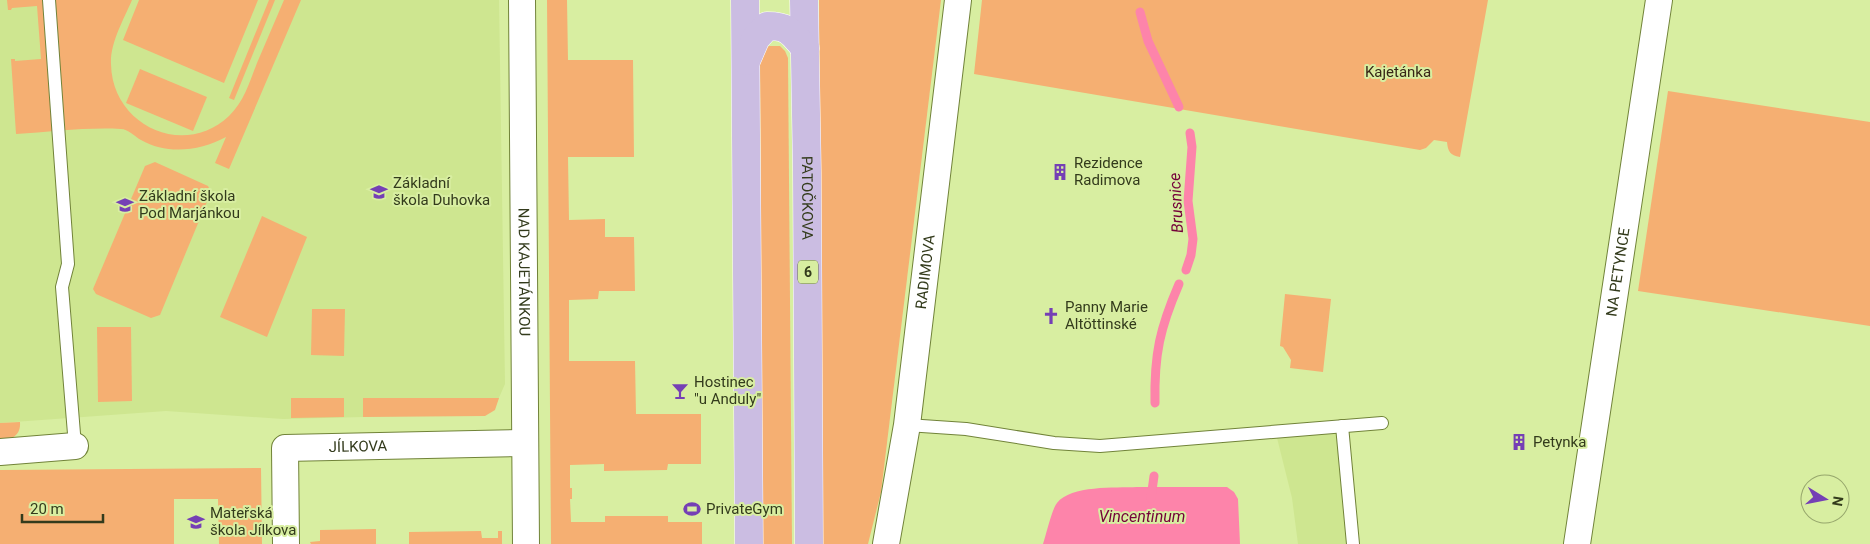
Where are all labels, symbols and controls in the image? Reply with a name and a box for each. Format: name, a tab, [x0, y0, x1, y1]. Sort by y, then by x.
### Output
park label: Kajetánka	[1365, 63, 1431, 81]
place label: Rezidence Radimova	[1074, 154, 1143, 189]
street label: PATOČKOVA	[798, 156, 816, 240]
building icon: Rezidence Radimova	[1050, 162, 1070, 182]
water label: Brusnice	[1165, 172, 1187, 234]
place label: Základní škola Duhovka	[393, 174, 490, 209]
school or university icon: Základní škola Duhovka	[369, 182, 389, 202]
place label: Základní škola Pod Marjánkou	[139, 187, 240, 222]
school or university icon: Základní škola Pod Marjánkou	[115, 195, 135, 215]
street label: NAD KAJETÁNKOU	[515, 208, 533, 336]
street label: NA PETYNCE	[1602, 226, 1634, 318]
street label: RADIMOVA	[912, 233, 939, 310]
road number: 6	[798, 260, 818, 284]
place label: Panny Marie Altöttinské	[1065, 298, 1148, 333]
church icon: Panny Marie Altöttinské	[1041, 306, 1061, 326]
place label: Hostinec "u Anduly"	[694, 373, 761, 408]
bar icon: Hostinec "u Anduly"	[670, 381, 690, 401]
building icon: Petynka	[1509, 432, 1529, 452]
place label: Petynka	[1533, 433, 1586, 451]
street label: JÍLKOVA	[328, 437, 388, 456]
north arrow	[1800, 474, 1850, 524]
scale bar	[22, 492, 104, 524]
text: N	[1829, 495, 1847, 508]
sports icon: PrivateGym	[682, 499, 702, 519]
text: 20 m	[30, 500, 64, 518]
place label: PrivateGym	[706, 500, 783, 518]
place label: Mateřská škola Jílkova	[210, 504, 296, 539]
water label: Vincentinum	[1099, 507, 1185, 526]
school or university icon: Mateřská škola Jílkova	[186, 512, 206, 532]

